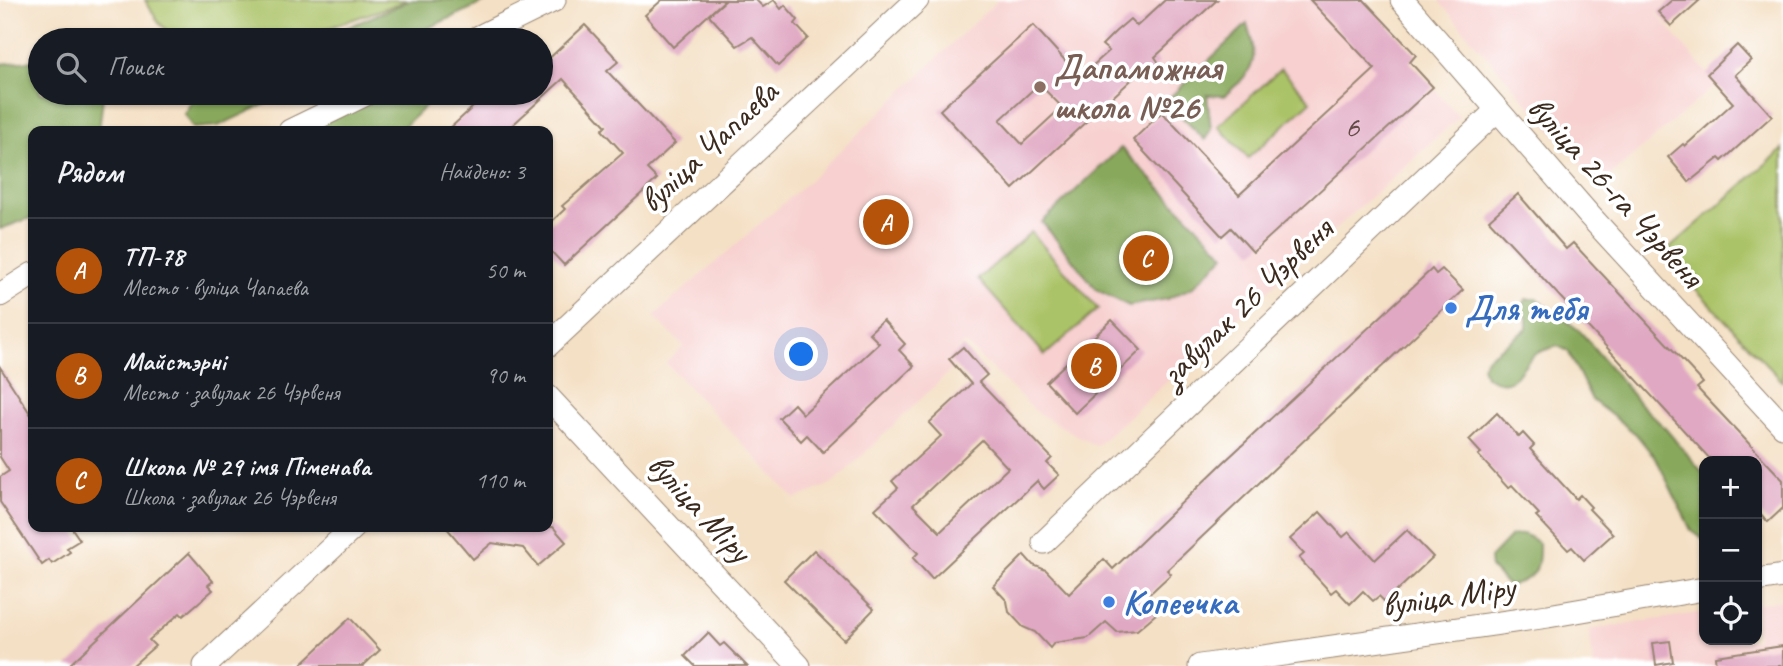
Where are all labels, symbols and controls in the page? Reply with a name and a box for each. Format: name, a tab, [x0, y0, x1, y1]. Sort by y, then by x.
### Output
search box	[28, 28, 553, 105]
place label: Дапаможная школа №26	[1054, 45, 1224, 130]
icon: search	[52, 48, 90, 86]
text: Поиск	[108, 50, 163, 83]
street label: вуліца Чапаева	[629, 69, 789, 222]
marker: Дапаможная школа №26	[1032, 79, 1048, 95]
street label: вуліца 26-га Чэрвеня	[1518, 86, 1715, 298]
house number: 6	[1345, 106, 1361, 147]
text: Рядом	[56, 153, 123, 191]
text: Найдено: 3	[439, 157, 525, 186]
pin: A	[863, 196, 909, 248]
street label: завулак 26 Чэрвеня	[1148, 206, 1344, 398]
pin: C	[1123, 232, 1169, 284]
text: ТП-78	[123, 240, 184, 273]
text: A	[73, 256, 85, 285]
text: 50 m	[486, 256, 525, 285]
text: Место · вуліца Чапаева	[123, 273, 308, 302]
place label: Для тебя	[1465, 286, 1590, 331]
marker: Для тебя	[1443, 300, 1459, 316]
your location	[784, 337, 818, 371]
pin: B	[1071, 340, 1117, 392]
text: Майстэрні	[123, 345, 226, 378]
text: B	[73, 361, 85, 390]
text: 90 m	[486, 361, 525, 390]
text: Место · завулак 26 Чэрвеня	[123, 378, 339, 407]
street label: вуліца Міру	[638, 443, 764, 574]
text: Школа № 29 імя Піменава	[123, 450, 371, 483]
map controls	[1699, 456, 1762, 645]
button: +	[1699, 456, 1762, 519]
text: C	[74, 466, 84, 495]
text: 110 m	[476, 466, 525, 495]
text: Школа · завулак 26 Чэрвеня	[123, 483, 336, 512]
button: −	[1699, 519, 1762, 582]
street label: вуліца Міру	[1379, 563, 1520, 627]
place label: Копеечка	[1123, 580, 1240, 625]
button: locate	[1699, 582, 1762, 645]
marker: Копеечка	[1101, 594, 1117, 610]

